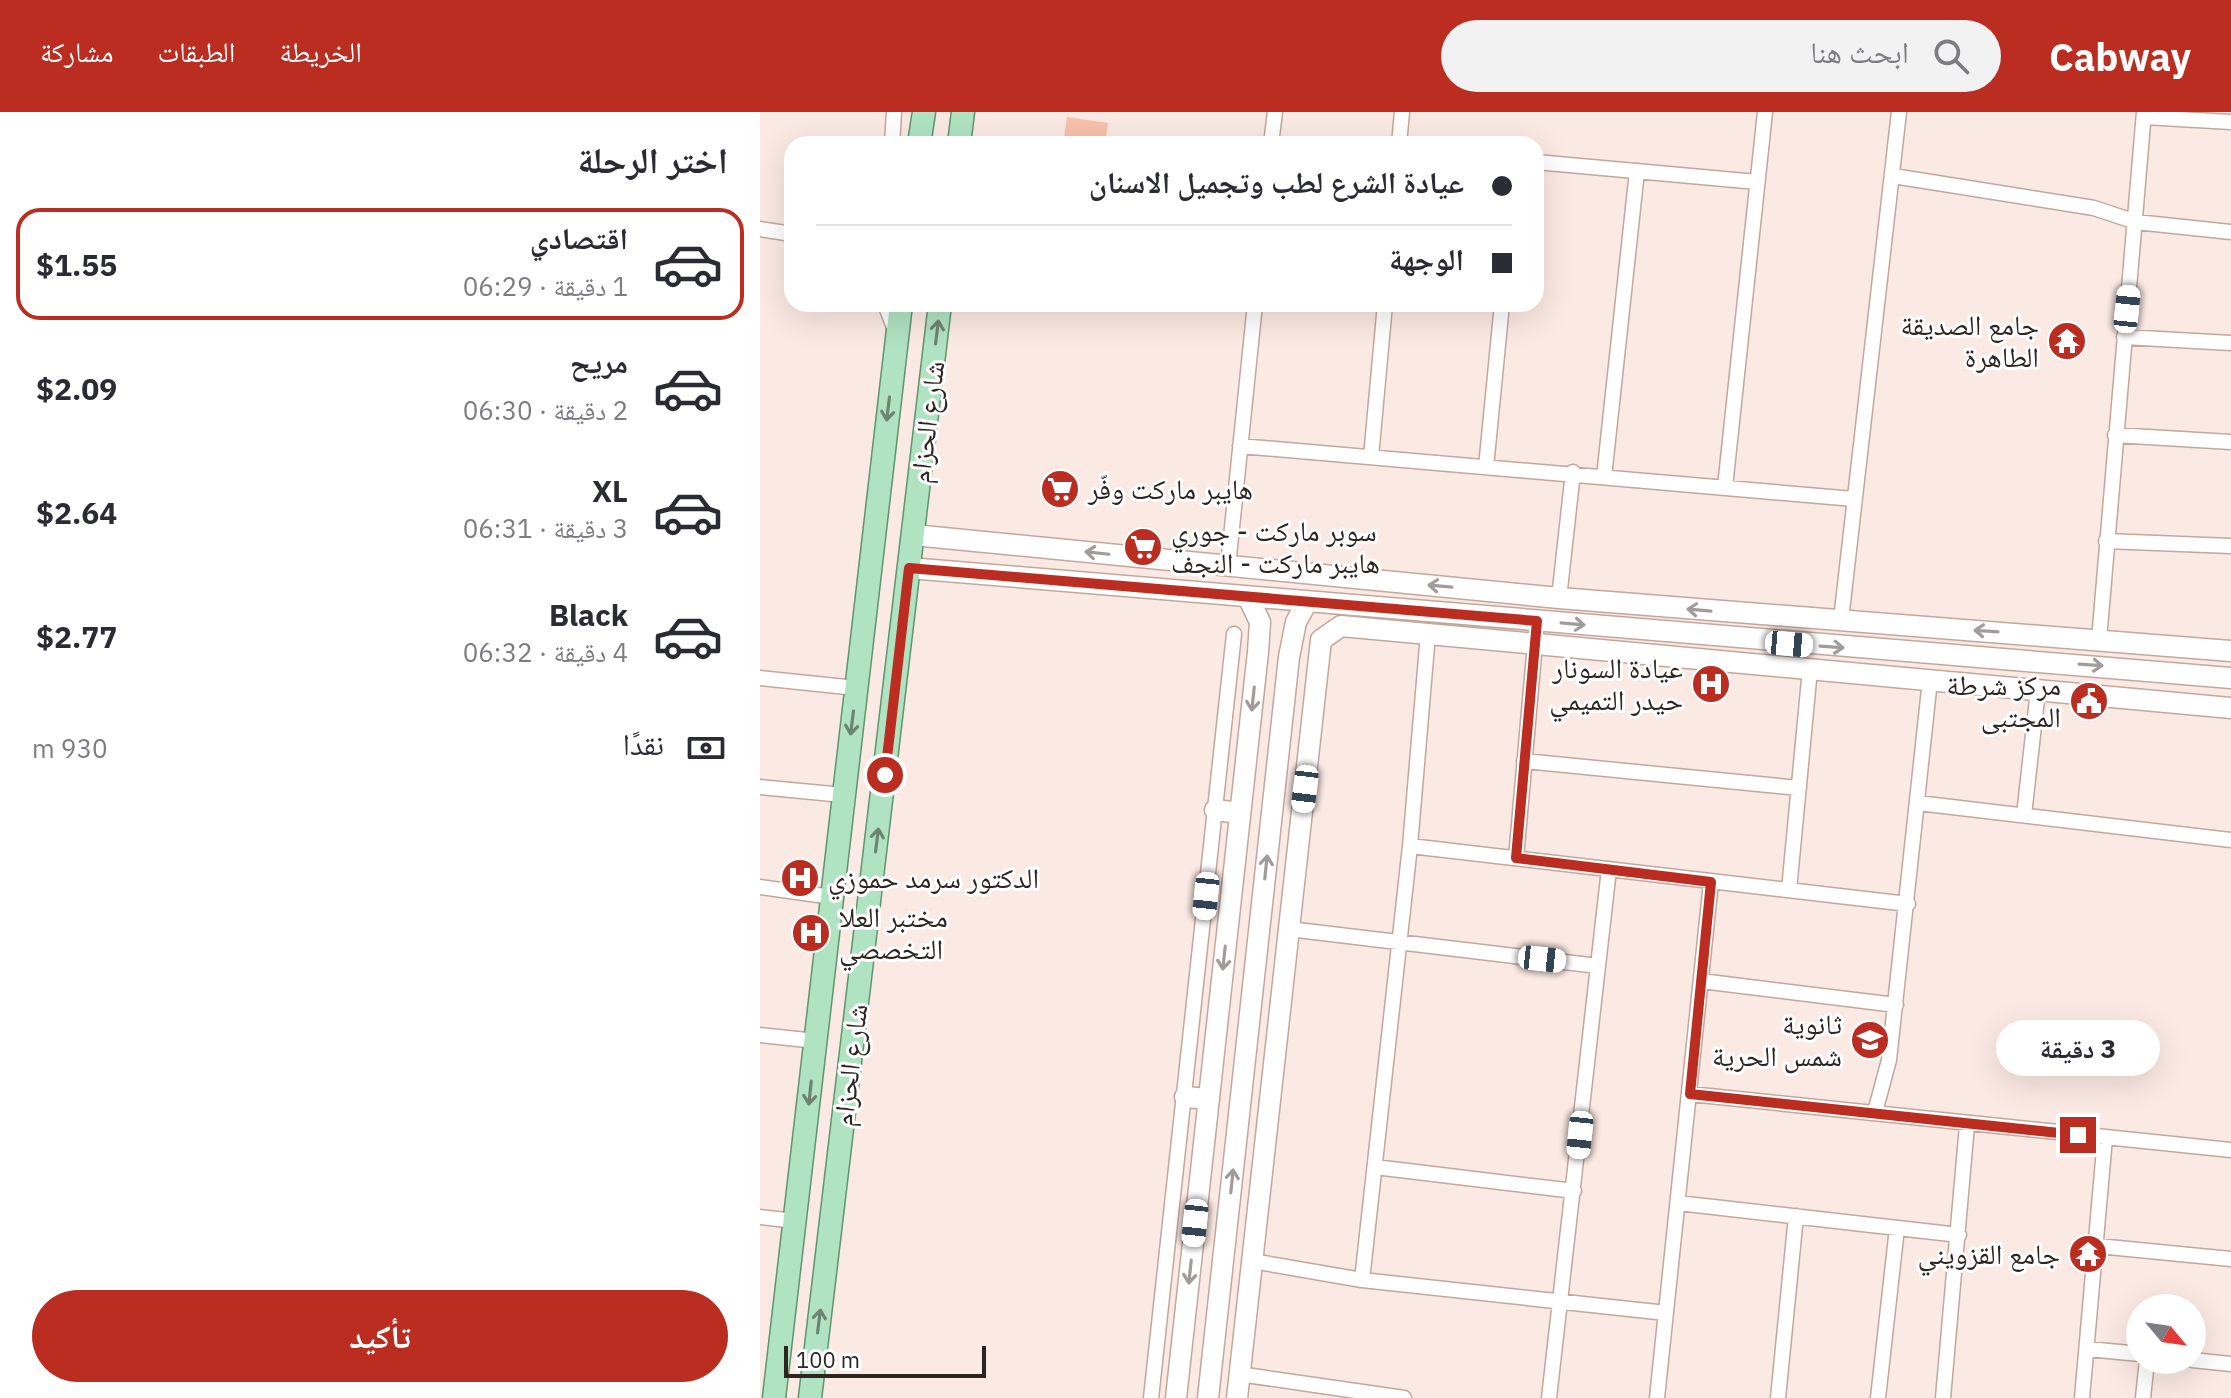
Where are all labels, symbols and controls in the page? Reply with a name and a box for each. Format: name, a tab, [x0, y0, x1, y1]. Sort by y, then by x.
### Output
search box	[1441, 20, 2001, 92]
text: ابحث هنا	[1810, 32, 1909, 71]
text: Cabway	[2049, 32, 2191, 81]
text: مشاركة	[40, 33, 114, 70]
text: الطبقات	[158, 33, 235, 70]
text: الخريطة	[279, 33, 362, 70]
icon: search	[1929, 34, 1973, 78]
text: اختر الرحلة	[578, 136, 728, 183]
text: عيادة الشرع لطب وتجميل الاسنان	[1089, 162, 1464, 201]
text: اقتصادي	[530, 218, 628, 257]
icon: car	[652, 228, 724, 300]
text: الوجهة	[1389, 239, 1464, 278]
text: $1.55	[36, 245, 117, 284]
text: 1 دقيقة · 06:29	[463, 269, 628, 303]
car	[2113, 284, 2141, 334]
place label: جامع الصديقة الطاهرة	[1901, 306, 2039, 375]
one-way arrow	[930, 319, 945, 345]
temple icon: جامع الصديقة الطاهرة	[2046, 320, 2088, 362]
text: مريح	[570, 342, 628, 381]
icon: car	[652, 352, 724, 424]
street label: شارع الحزام	[901, 359, 953, 485]
text: $2.09	[36, 369, 117, 408]
text: 2 دقيقة · 06:30	[463, 393, 628, 427]
one-way arrow	[881, 395, 896, 422]
supermarket icon: هايبر ماركت وفّر	[1039, 468, 1081, 510]
place label: هايبر ماركت وفّر	[1087, 470, 1253, 507]
text: XL	[592, 471, 628, 510]
icon: car	[652, 476, 724, 548]
text: $2.64	[36, 493, 117, 532]
text: 3 دقيقة · 06:31	[463, 511, 628, 545]
place label: سوبر ماركت - جوري هايبر ماركت - النجف	[1171, 512, 1380, 581]
supermarket icon: سوبر ماركت - جوري هايبر ماركت - النجف	[1122, 526, 1164, 568]
one-way arrow	[1084, 545, 1111, 560]
one-way arrow	[1427, 578, 1454, 593]
text: Black	[549, 595, 628, 634]
icon: car	[652, 600, 724, 672]
one-way arrow	[1686, 602, 1713, 617]
text: $2.77	[36, 617, 117, 656]
one-way arrow	[1559, 617, 1586, 632]
one-way arrow	[1973, 623, 2000, 638]
car	[1764, 630, 1814, 658]
text: 4 دقيقة · 06:32	[463, 635, 628, 669]
one-way arrow	[1818, 640, 1845, 655]
place label: عيادة السونار حيدر التميمي	[1549, 649, 1683, 723]
one-way arrow	[2077, 658, 2104, 673]
hospital icon: عيادة السونار حيدر التميمي	[1690, 663, 1732, 705]
place label: مركز شرطة المجتبى	[1947, 666, 2061, 735]
public building icon: مركز شرطة المجتبى	[2068, 680, 2110, 722]
one-way arrow	[1245, 686, 1260, 712]
one-way arrow	[844, 710, 859, 735]
text: نقدًا	[623, 724, 664, 763]
icon: cash	[684, 726, 728, 770]
text: 930 m	[32, 731, 108, 765]
route start	[867, 757, 903, 793]
car	[1290, 764, 1320, 814]
one-way arrow	[870, 828, 885, 853]
one-way arrow	[1259, 854, 1274, 881]
hospital icon: الدكتور سرمد حموزي	[779, 857, 821, 899]
place label: الدكتور سرمد حموزي	[828, 859, 1039, 901]
car	[1192, 871, 1220, 921]
place label: مختبر العلا التخصصي	[839, 898, 948, 972]
hospital icon: مختبر العلا التخصصي	[790, 912, 832, 954]
one-way arrow	[1217, 944, 1232, 971]
car	[1517, 945, 1567, 973]
street label: شارع الحزام	[824, 1002, 876, 1128]
place label: ثانوية شمس الحرية	[1712, 1005, 1842, 1074]
school or university icon: ثانوية شمس الحرية	[1849, 1019, 1891, 1061]
callout: 3 دقيقة	[1996, 1019, 2160, 1075]
text: 3 دقيقة	[2040, 1031, 2116, 1065]
one-way arrow	[802, 1079, 817, 1106]
car	[1566, 1110, 1594, 1160]
route end	[2060, 1117, 2096, 1153]
one-way arrow	[1224, 1168, 1239, 1195]
car	[1181, 1198, 1209, 1248]
temple icon: جامع القزويني	[2067, 1233, 2109, 1275]
place label: جامع القزويني	[1918, 1235, 2060, 1277]
one-way arrow	[1182, 1258, 1197, 1285]
button: تأكيد	[32, 1290, 728, 1382]
north arrow	[2126, 1294, 2206, 1374]
map controls	[2126, 1294, 2206, 1374]
one-way arrow	[812, 1308, 827, 1334]
scale bar	[784, 1342, 986, 1378]
text: 100 m	[796, 1345, 860, 1374]

